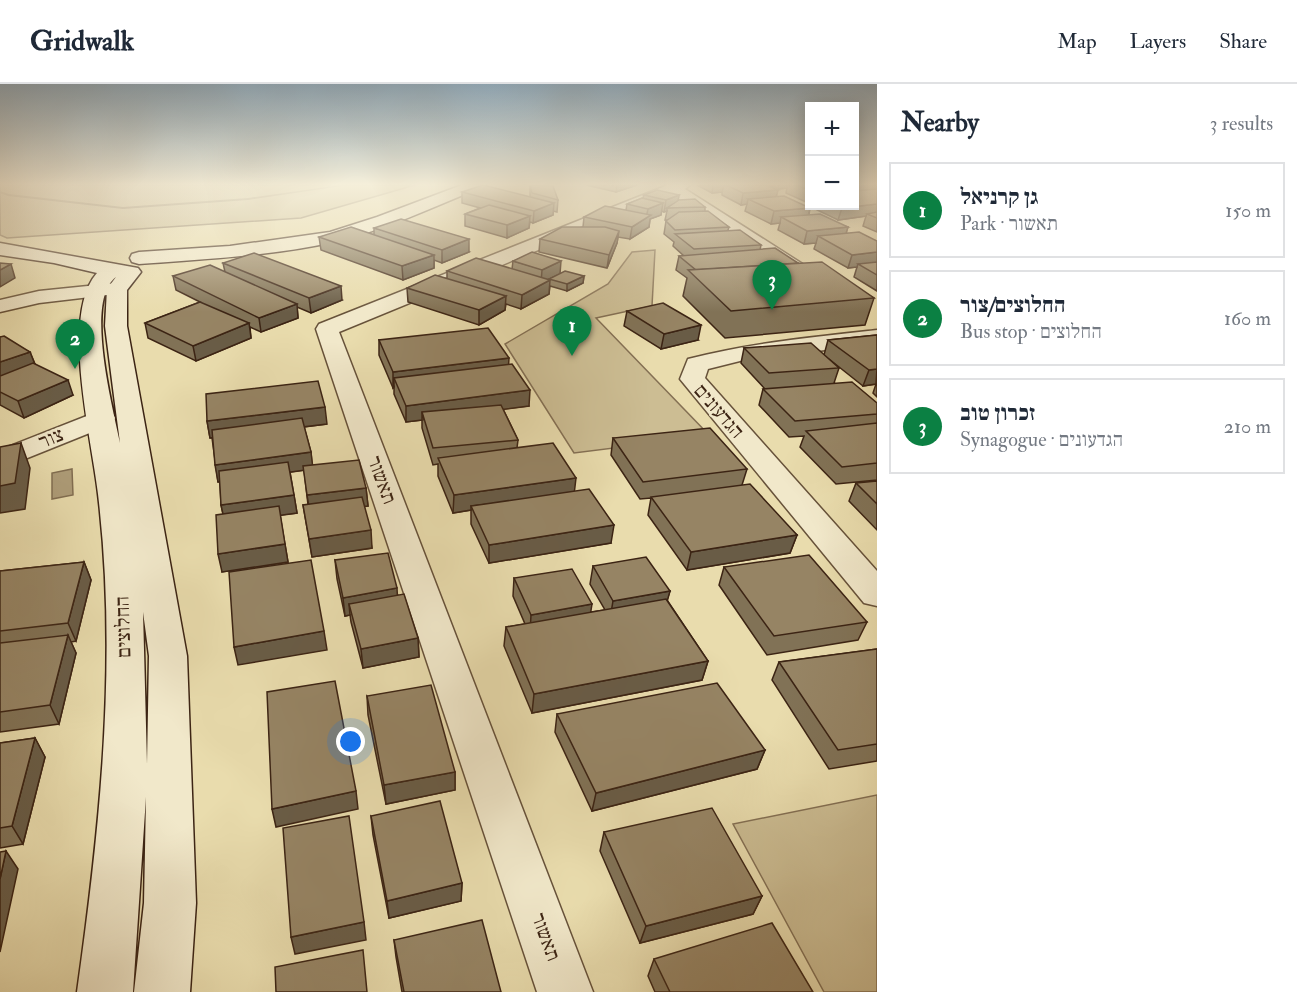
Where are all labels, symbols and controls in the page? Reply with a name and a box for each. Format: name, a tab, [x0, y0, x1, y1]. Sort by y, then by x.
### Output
text: Gridwalk	[30, 24, 134, 59]
text: Map	[1057, 28, 1097, 55]
text: Layers	[1130, 28, 1186, 55]
text: Share	[1219, 28, 1267, 55]
map controls	[805, 102, 859, 210]
button: +	[805, 102, 859, 156]
text: Nearby	[901, 107, 979, 139]
text: 3 results	[1210, 111, 1273, 136]
button: −	[805, 156, 859, 210]
text: גן קרניאל	[960, 183, 1038, 211]
text: 1	[919, 198, 926, 223]
text: 150 m	[1225, 198, 1271, 223]
text: Park · תאשור	[960, 211, 1058, 236]
pin: 3	[752, 260, 792, 310]
text: החלוצים/צור	[960, 291, 1065, 319]
pin: 1	[552, 306, 592, 356]
text: 2	[917, 306, 928, 331]
text: 160 m	[1224, 306, 1271, 331]
text: Bus stop · החלוצים	[960, 319, 1102, 344]
pin: 2	[56, 320, 94, 369]
street label: הגדעונים	[688, 379, 750, 443]
text: זכרון טוב	[960, 399, 1035, 427]
text: 3	[919, 414, 926, 439]
text: 210 m	[1224, 414, 1271, 439]
street label: צור	[35, 422, 67, 454]
text: Synagogue · הגדעונים	[960, 427, 1123, 452]
street label: תאשור	[362, 453, 402, 507]
street label: החלוצים	[109, 596, 137, 658]
your location	[336, 727, 365, 756]
street label: תאשור	[526, 910, 566, 964]

